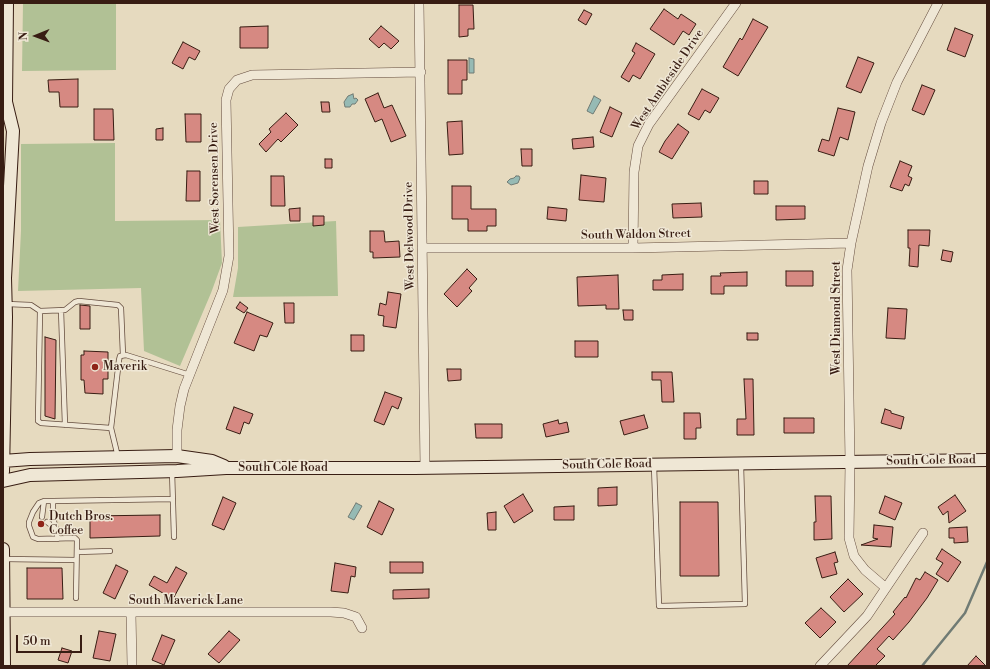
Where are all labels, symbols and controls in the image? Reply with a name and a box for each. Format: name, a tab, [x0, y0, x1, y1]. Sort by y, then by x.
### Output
north arrow	[16, 16, 56, 56]
street label: West Ambleside Drive	[629, 27, 707, 133]
text: N	[17, 32, 31, 41]
street label: West Sorensen Drive	[207, 122, 223, 234]
street label: West Delwood Drive	[402, 182, 418, 290]
street label: South Waldon Street	[581, 227, 691, 243]
street label: West Diamond Street	[830, 261, 844, 375]
place label: Maverik	[103, 360, 147, 374]
marker: Maverik	[90, 362, 100, 372]
street label: South Cole Road	[886, 453, 976, 469]
street label: South Cole Road	[562, 457, 652, 473]
street label: South Cole Road	[238, 461, 328, 475]
place label: Dutch Bros. Coffee	[49, 510, 113, 538]
marker: Dutch Bros. Coffee	[36, 519, 46, 529]
street label: South Maverick Lane	[129, 594, 243, 608]
scale bar	[18, 627, 84, 653]
text: 50 m	[23, 634, 51, 649]

